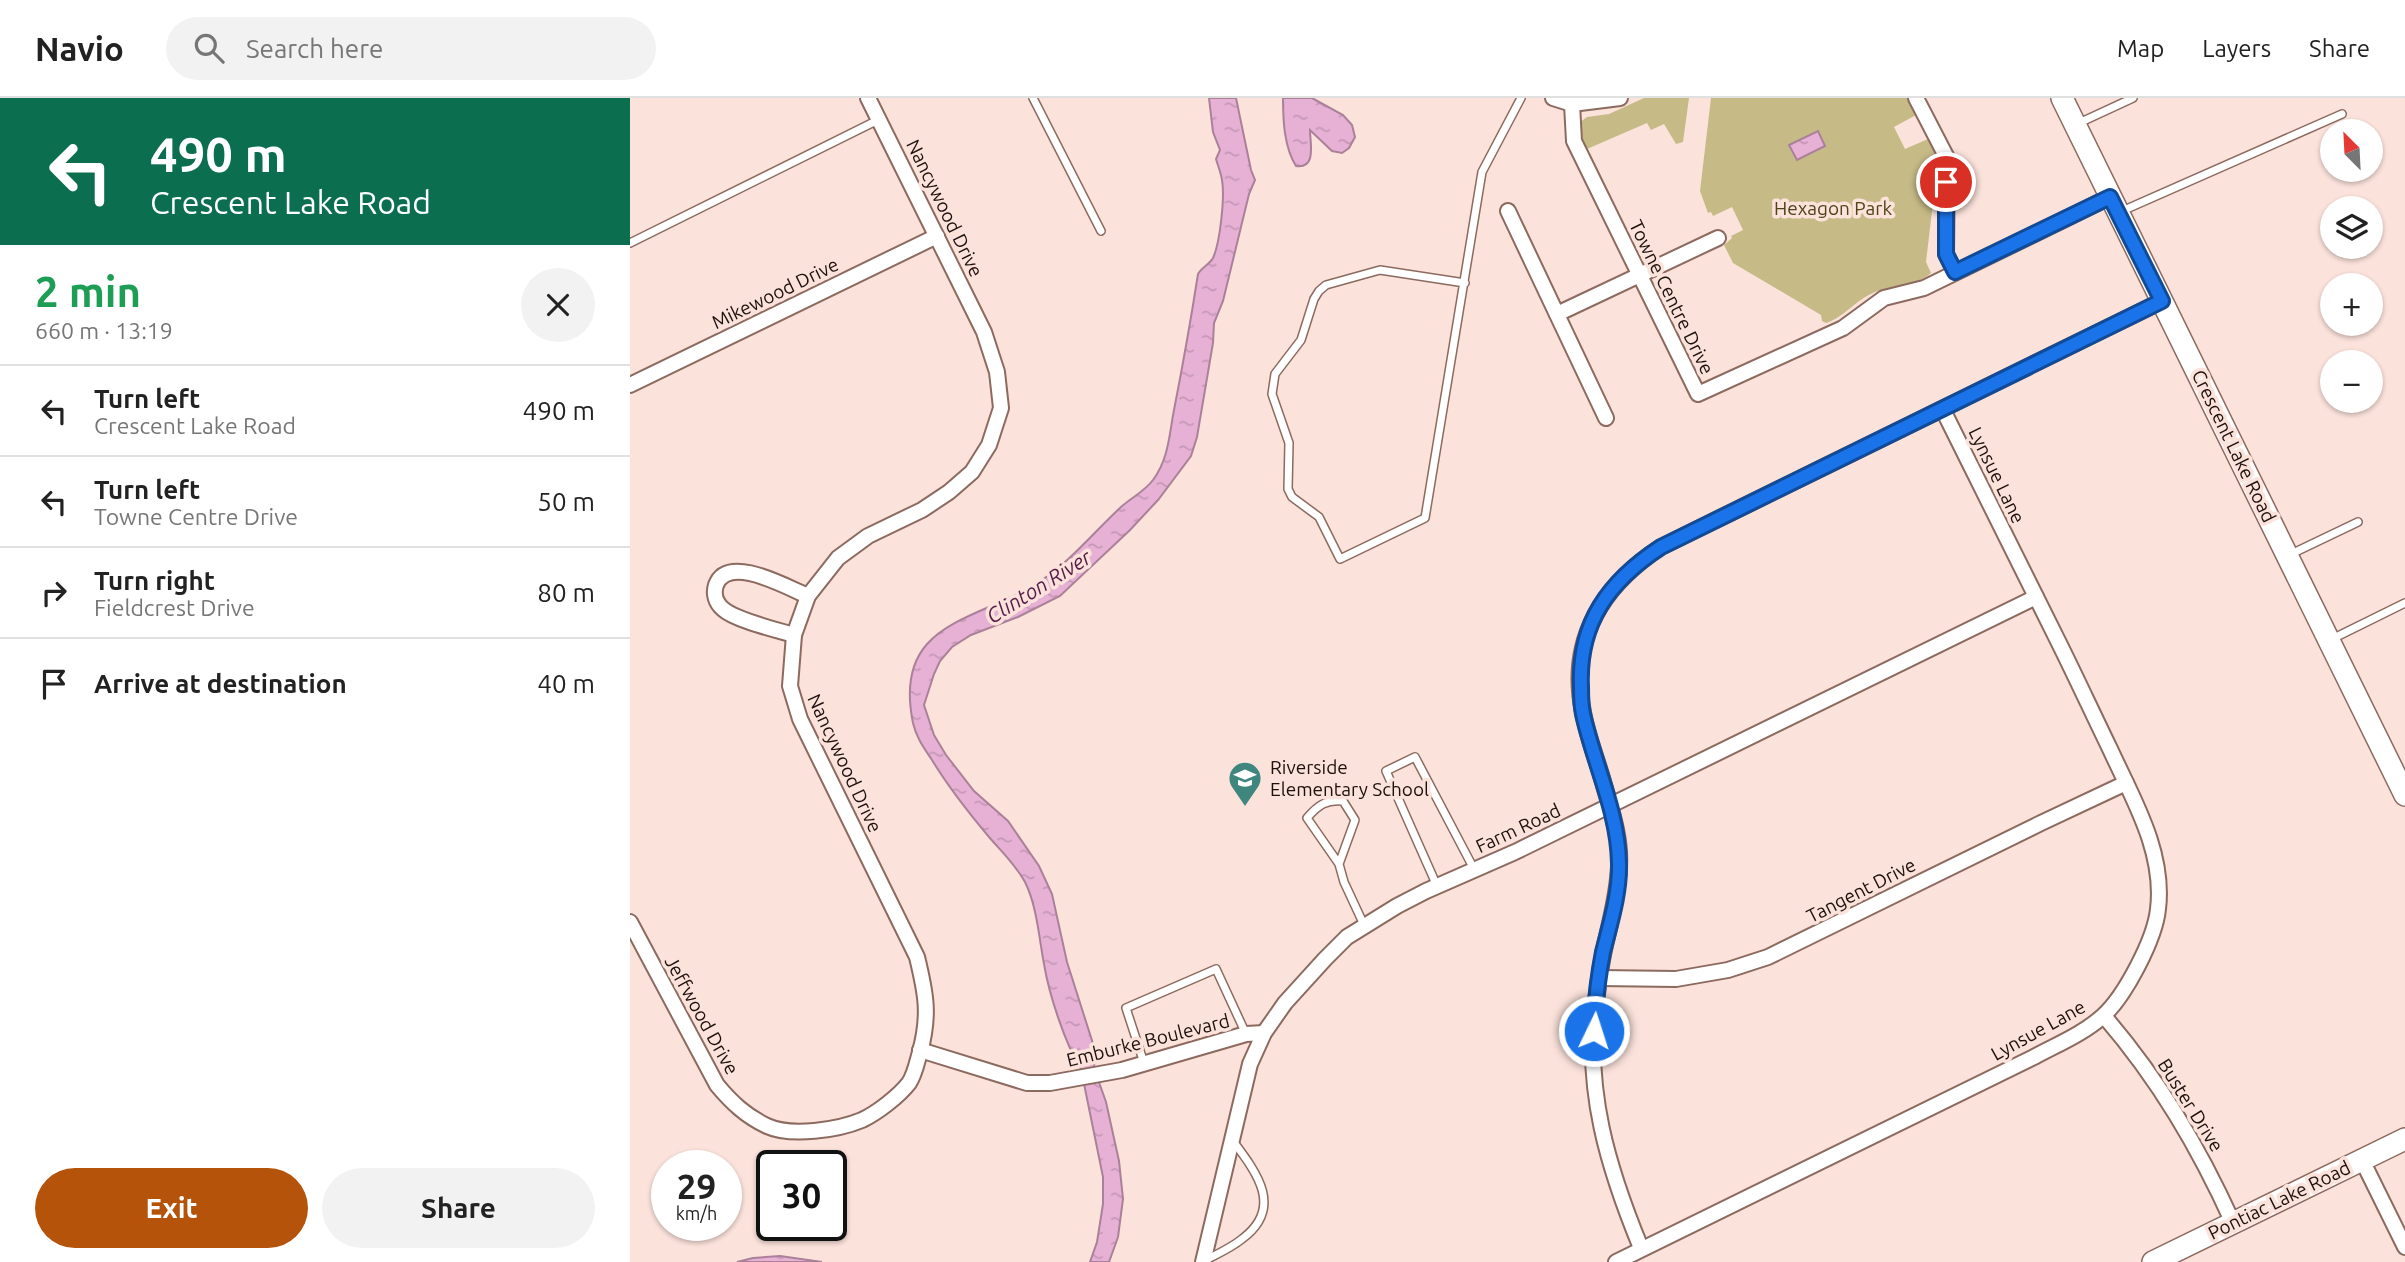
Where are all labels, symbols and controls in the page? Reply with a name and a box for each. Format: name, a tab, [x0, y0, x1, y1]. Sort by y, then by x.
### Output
search box	[166, 17, 656, 80]
icon: search	[190, 29, 228, 67]
text: Navio	[35, 30, 124, 67]
text: Search here	[246, 34, 383, 63]
text: Map	[2117, 35, 2164, 62]
text: Layers	[2202, 35, 2271, 62]
text: Share	[2309, 35, 2370, 62]
north arrow	[2320, 119, 2384, 182]
map controls	[2320, 119, 2383, 413]
icon: left	[35, 126, 126, 217]
text: 490 m	[150, 126, 287, 181]
street label: Nancywood Drive	[902, 136, 988, 280]
pin	[1916, 152, 1976, 212]
icon: arrive	[1927, 163, 1965, 201]
text: Crescent Lake Road	[150, 184, 431, 220]
button: layers	[2320, 196, 2383, 259]
park label: Hexagon Park	[1774, 197, 1892, 219]
street label: Towne Centre Drive	[1625, 216, 1719, 378]
street label: Mikewood Drive	[708, 253, 842, 333]
text: 2 min	[35, 268, 141, 315]
button: close	[521, 268, 595, 342]
button: +	[2320, 273, 2383, 336]
text: 660 m · 13:19	[35, 318, 173, 343]
button: −	[2320, 350, 2383, 413]
street label: Crescent Lake Road	[2188, 366, 2280, 526]
text: Turn left	[94, 384, 200, 413]
icon: left	[35, 392, 73, 430]
text: 490 m	[523, 396, 595, 425]
text: Crescent Lake Road	[94, 413, 296, 438]
street label: Lynsue Lane	[1964, 423, 2030, 527]
text: Turn left	[94, 475, 200, 504]
icon: left	[35, 483, 73, 521]
text: 50 m	[537, 487, 595, 516]
text: Towne Centre Drive	[94, 504, 298, 529]
water label: Clinton River	[982, 544, 1096, 628]
text: Turn right	[94, 566, 215, 595]
icon: right	[35, 574, 73, 612]
text: 80 m	[537, 578, 595, 607]
text: Fieldcrest Drive	[94, 595, 255, 620]
icon: arrive	[35, 665, 73, 703]
text: Arrive at destination	[94, 669, 347, 698]
text: 40 m	[537, 669, 595, 698]
street label: Nancywood Drive	[803, 690, 887, 836]
place label: Riverside Elementary School	[1270, 756, 1429, 800]
school or university icon: Riverside Elementary School	[1226, 759, 1264, 808]
street label: Farm Road	[1472, 799, 1564, 857]
street label: Tangent Drive	[1803, 853, 1919, 927]
street label: Jeffwood Drive	[660, 952, 744, 1078]
position arrow	[1557, 994, 1631, 1068]
street label: Lynsue Lane	[1987, 995, 2089, 1065]
street label: Emburke Boulevard	[1064, 1009, 1232, 1071]
street label: Buster Drive	[2154, 1054, 2228, 1156]
speed limit sign: 30	[756, 1150, 847, 1241]
street label: Pontiac Lake Road	[2204, 1156, 2354, 1244]
text: 29	[677, 1166, 716, 1206]
button: Exit	[35, 1168, 308, 1248]
button: Share	[322, 1168, 595, 1248]
text: km/h	[676, 1203, 717, 1223]

